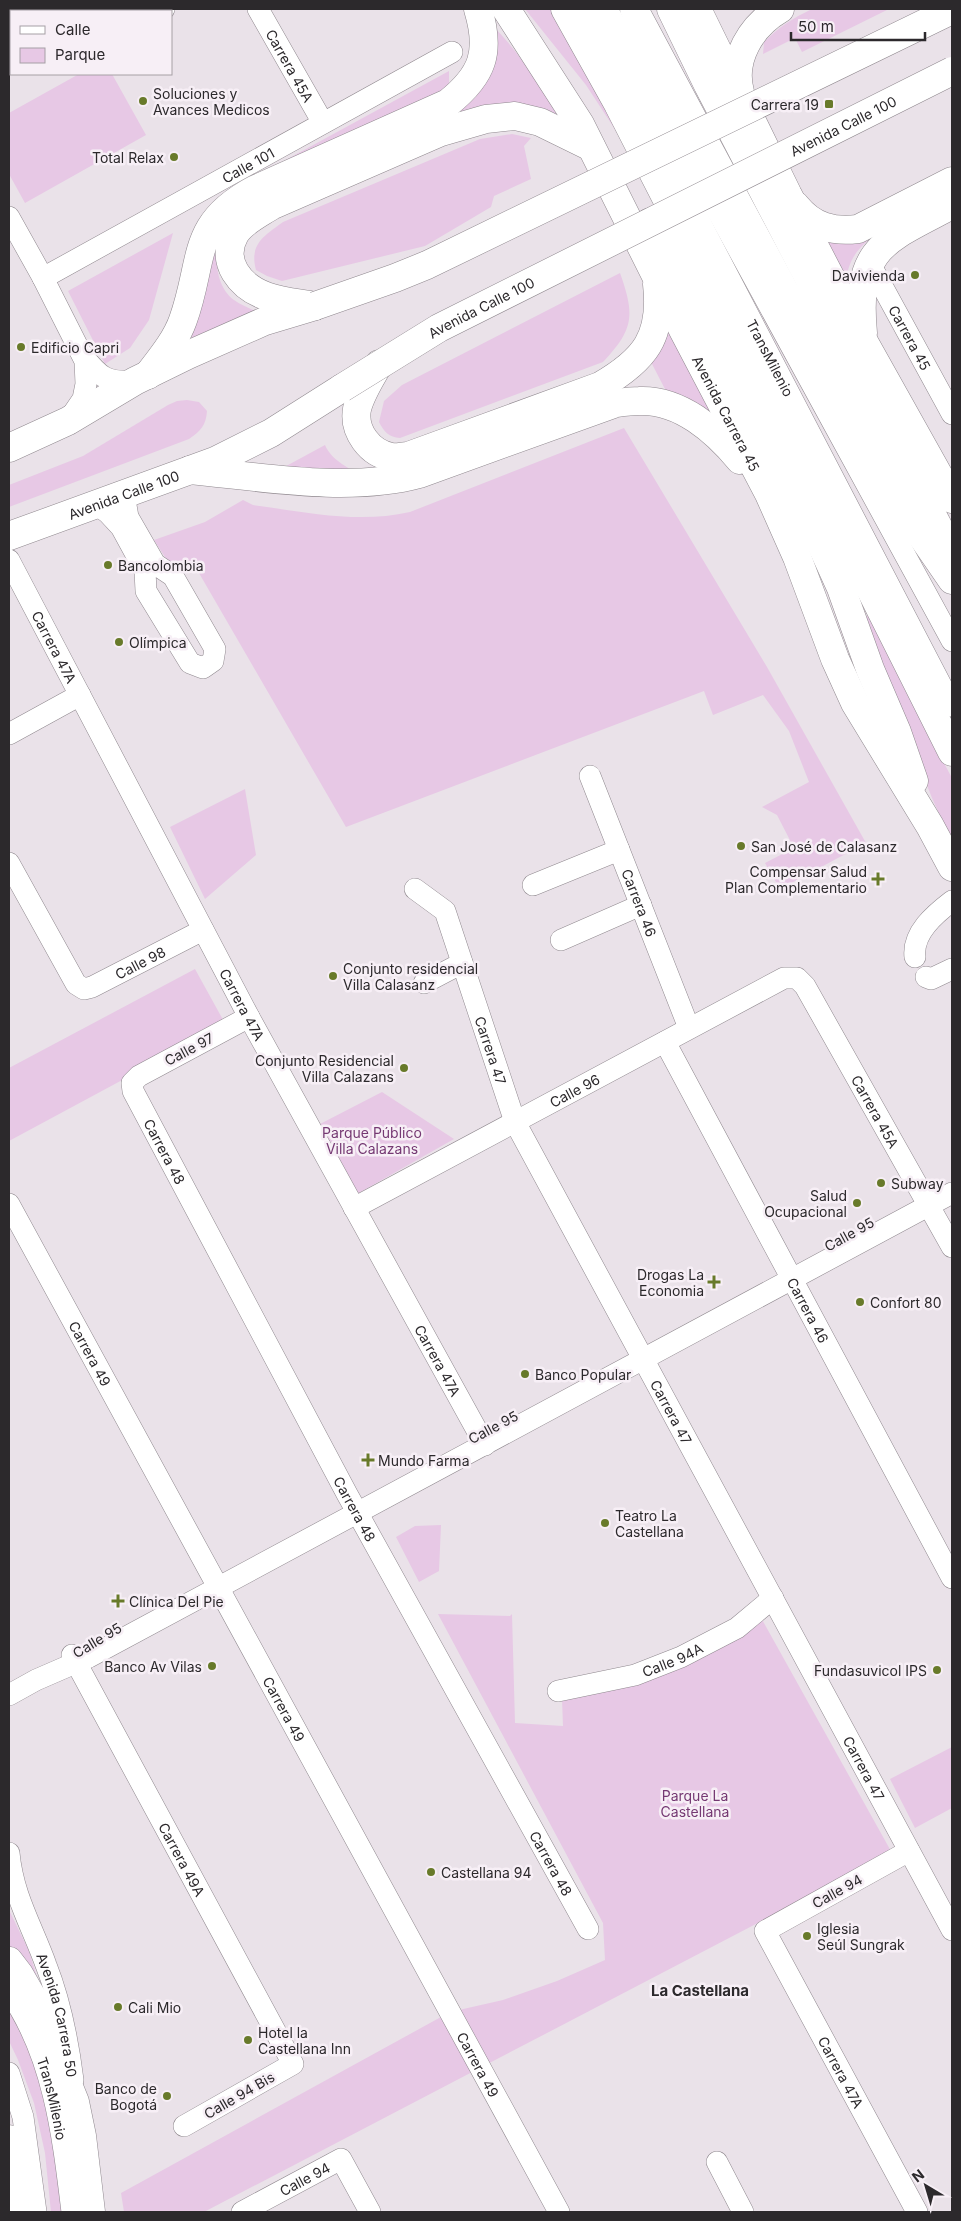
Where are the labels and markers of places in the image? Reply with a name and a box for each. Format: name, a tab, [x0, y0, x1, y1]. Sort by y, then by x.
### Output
place label: Soluciones y Avances Medicos	[153, 85, 270, 118]
marker: Soluciones y Avances Medicos	[137, 95, 149, 107]
place label: Carrera 19	[751, 96, 819, 113]
marker: Carrera 19	[823, 98, 835, 110]
place label: Total Relax	[92, 149, 164, 166]
marker: Total Relax	[168, 151, 180, 163]
place label: Davivienda	[832, 267, 905, 284]
marker: Davivienda	[909, 269, 921, 281]
place label: Edificio Capri	[31, 339, 119, 356]
marker: Edificio Capri	[15, 341, 27, 353]
place label: Bancolombia	[118, 557, 204, 574]
marker: Bancolombia	[102, 559, 114, 571]
place label: Olímpica	[129, 634, 187, 651]
marker: Olímpica	[113, 636, 125, 648]
place label: San José de Calasanz	[751, 838, 897, 855]
marker: San José de Calasanz	[735, 840, 747, 852]
place label: Compensar Salud Plan Complementario	[725, 863, 867, 896]
marker: Compensar Salud Plan Complementario	[871, 872, 885, 886]
place label: Conjunto residencial Villa Calasanz	[343, 960, 478, 993]
marker: Conjunto residencial Villa Calasanz	[327, 970, 339, 982]
place label: Conjunto Residencial Villa Calazans	[255, 1052, 394, 1085]
marker: Conjunto Residencial Villa Calazans	[398, 1062, 410, 1074]
place label: Subway	[891, 1175, 944, 1192]
marker: Subway	[875, 1177, 887, 1189]
place label: Salud Ocupacional	[764, 1187, 847, 1220]
marker: Salud Ocupacional	[851, 1197, 863, 1209]
place label: Drogas La Economia	[637, 1266, 704, 1299]
marker: Drogas La Economia	[708, 1276, 720, 1288]
place label: Confort 80	[870, 1294, 942, 1311]
marker: Confort 80	[854, 1296, 866, 1308]
place label: Banco Popular	[535, 1366, 631, 1383]
marker: Banco Popular	[519, 1368, 531, 1380]
place label: Mundo Farma	[378, 1452, 470, 1469]
marker: Mundo Farma	[362, 1454, 374, 1466]
place label: Teatro La Castellana	[615, 1507, 684, 1540]
marker: Teatro La Castellana	[599, 1517, 611, 1529]
place label: Clínica Del Pie	[129, 1593, 224, 1610]
marker: Clínica Del Pie	[111, 1594, 125, 1608]
place label: Banco Av Vilas	[104, 1658, 202, 1675]
marker: Banco Av Vilas	[206, 1660, 218, 1672]
place label: Fundasuvicol IPS	[814, 1662, 927, 1679]
marker: Fundasuvicol IPS	[931, 1664, 943, 1676]
place label: Castellana 94	[441, 1864, 532, 1881]
marker: Castellana 94	[425, 1866, 437, 1878]
place label: Iglesia Seúl Sungrak	[817, 1920, 905, 1953]
marker: Iglesia Seúl Sungrak	[801, 1930, 813, 1942]
place label: Cali Mio	[128, 1999, 181, 2016]
marker: Cali Mio	[112, 2001, 124, 2013]
place label: Hotel la Castellana Inn	[258, 2024, 351, 2057]
marker: Hotel la Castellana Inn	[242, 2034, 254, 2046]
place label: Banco de Bogotá	[95, 2080, 157, 2113]
marker: Banco de Bogotá	[161, 2090, 173, 2102]

